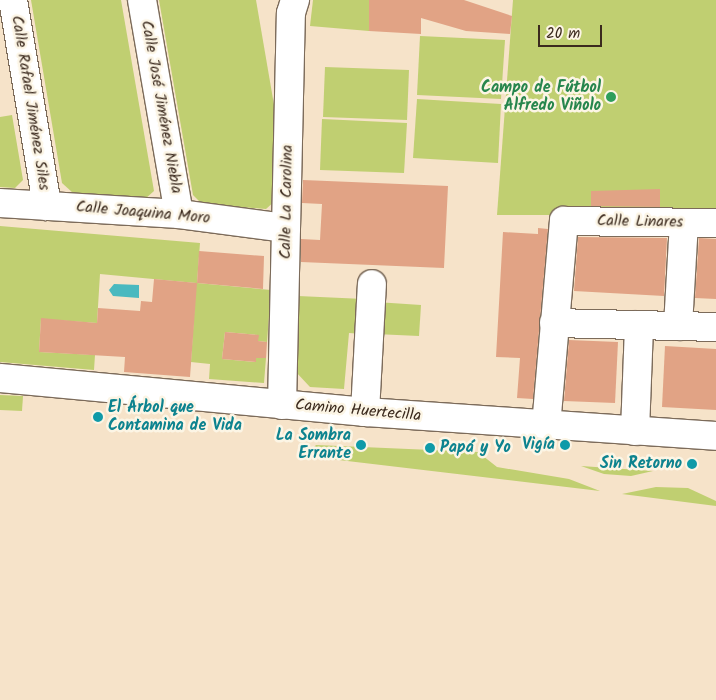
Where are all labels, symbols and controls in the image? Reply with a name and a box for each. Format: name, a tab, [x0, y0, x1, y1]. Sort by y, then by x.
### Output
street label: Calle Rafael Jiménez Siles	[7, 14, 53, 192]
scale bar	[541, 15, 605, 47]
street label: Calle José Jiménez Niebla	[136, 19, 186, 195]
text: 20 m	[546, 22, 580, 46]
place label: Campo de Fútbol Alfredo Viñolo	[481, 78, 601, 116]
marker: Campo de Fútbol Alfredo Viñolo	[605, 91, 617, 103]
street label: Calle La Carolina	[276, 145, 298, 259]
street label: Calle Joaquina Moro	[75, 198, 211, 228]
street label: Calle Linares	[597, 212, 683, 232]
street label: Camino Huertecilla	[294, 396, 422, 426]
place label: El Árbol que Contamina de Vida	[108, 398, 242, 436]
marker: El Árbol que Contamina de Vida	[92, 411, 104, 423]
place label: La Sombra Errante	[276, 426, 351, 464]
place label: Vigía	[522, 435, 555, 455]
place label: Papá y Yo	[440, 438, 511, 458]
marker: La Sombra Errante	[355, 439, 367, 451]
marker: Vigía	[559, 439, 571, 451]
marker: Papá y Yo	[424, 442, 436, 454]
place label: Sin Retorno	[600, 454, 682, 474]
marker: Sin Retorno	[686, 458, 698, 470]

